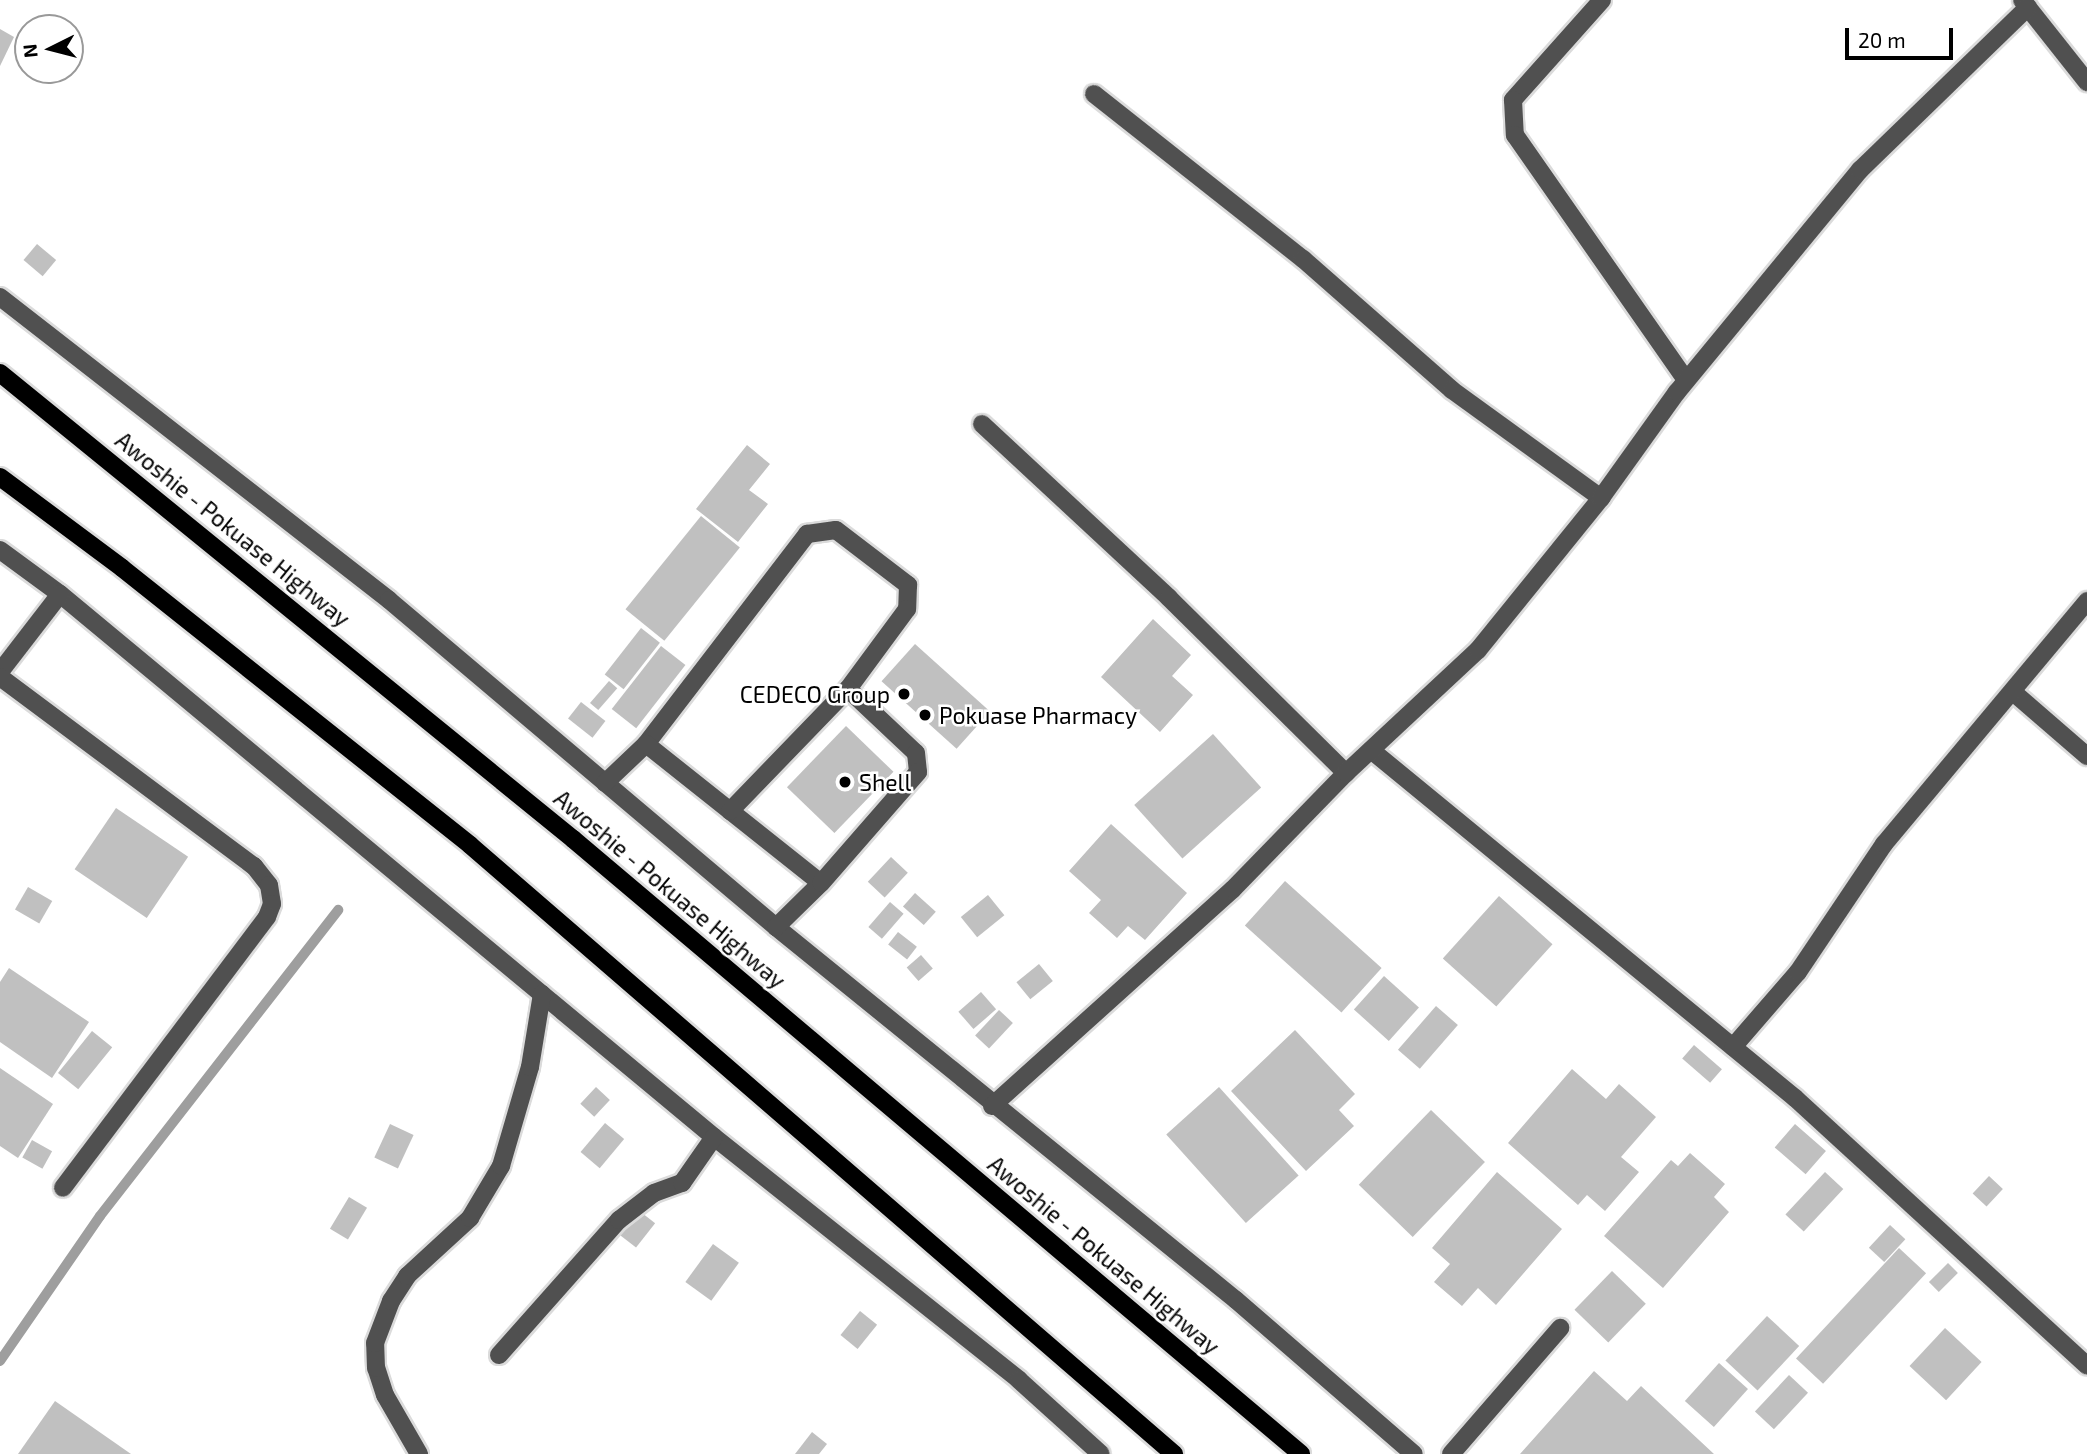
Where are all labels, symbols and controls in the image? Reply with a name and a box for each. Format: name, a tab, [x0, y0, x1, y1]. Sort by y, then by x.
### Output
north arrow	[14, 14, 84, 84]
scale bar	[1849, 14, 1958, 58]
text: 20 m	[1858, 27, 1906, 52]
text: N	[17, 43, 42, 59]
street label: Awoshie - Pokuase Highway	[110, 426, 356, 632]
place label: CEDECO Group	[740, 680, 890, 708]
marker: CEDECO Group	[896, 686, 912, 702]
place label: Pokuase Pharmacy	[939, 701, 1137, 729]
marker: Pokuase Pharmacy	[917, 707, 933, 723]
place label: Shell	[859, 768, 911, 796]
marker: Shell	[837, 774, 853, 790]
street label: Awoshie - Pokuase Highway	[549, 784, 791, 994]
street label: Awoshie - Pokuase Highway	[983, 1150, 1225, 1360]

